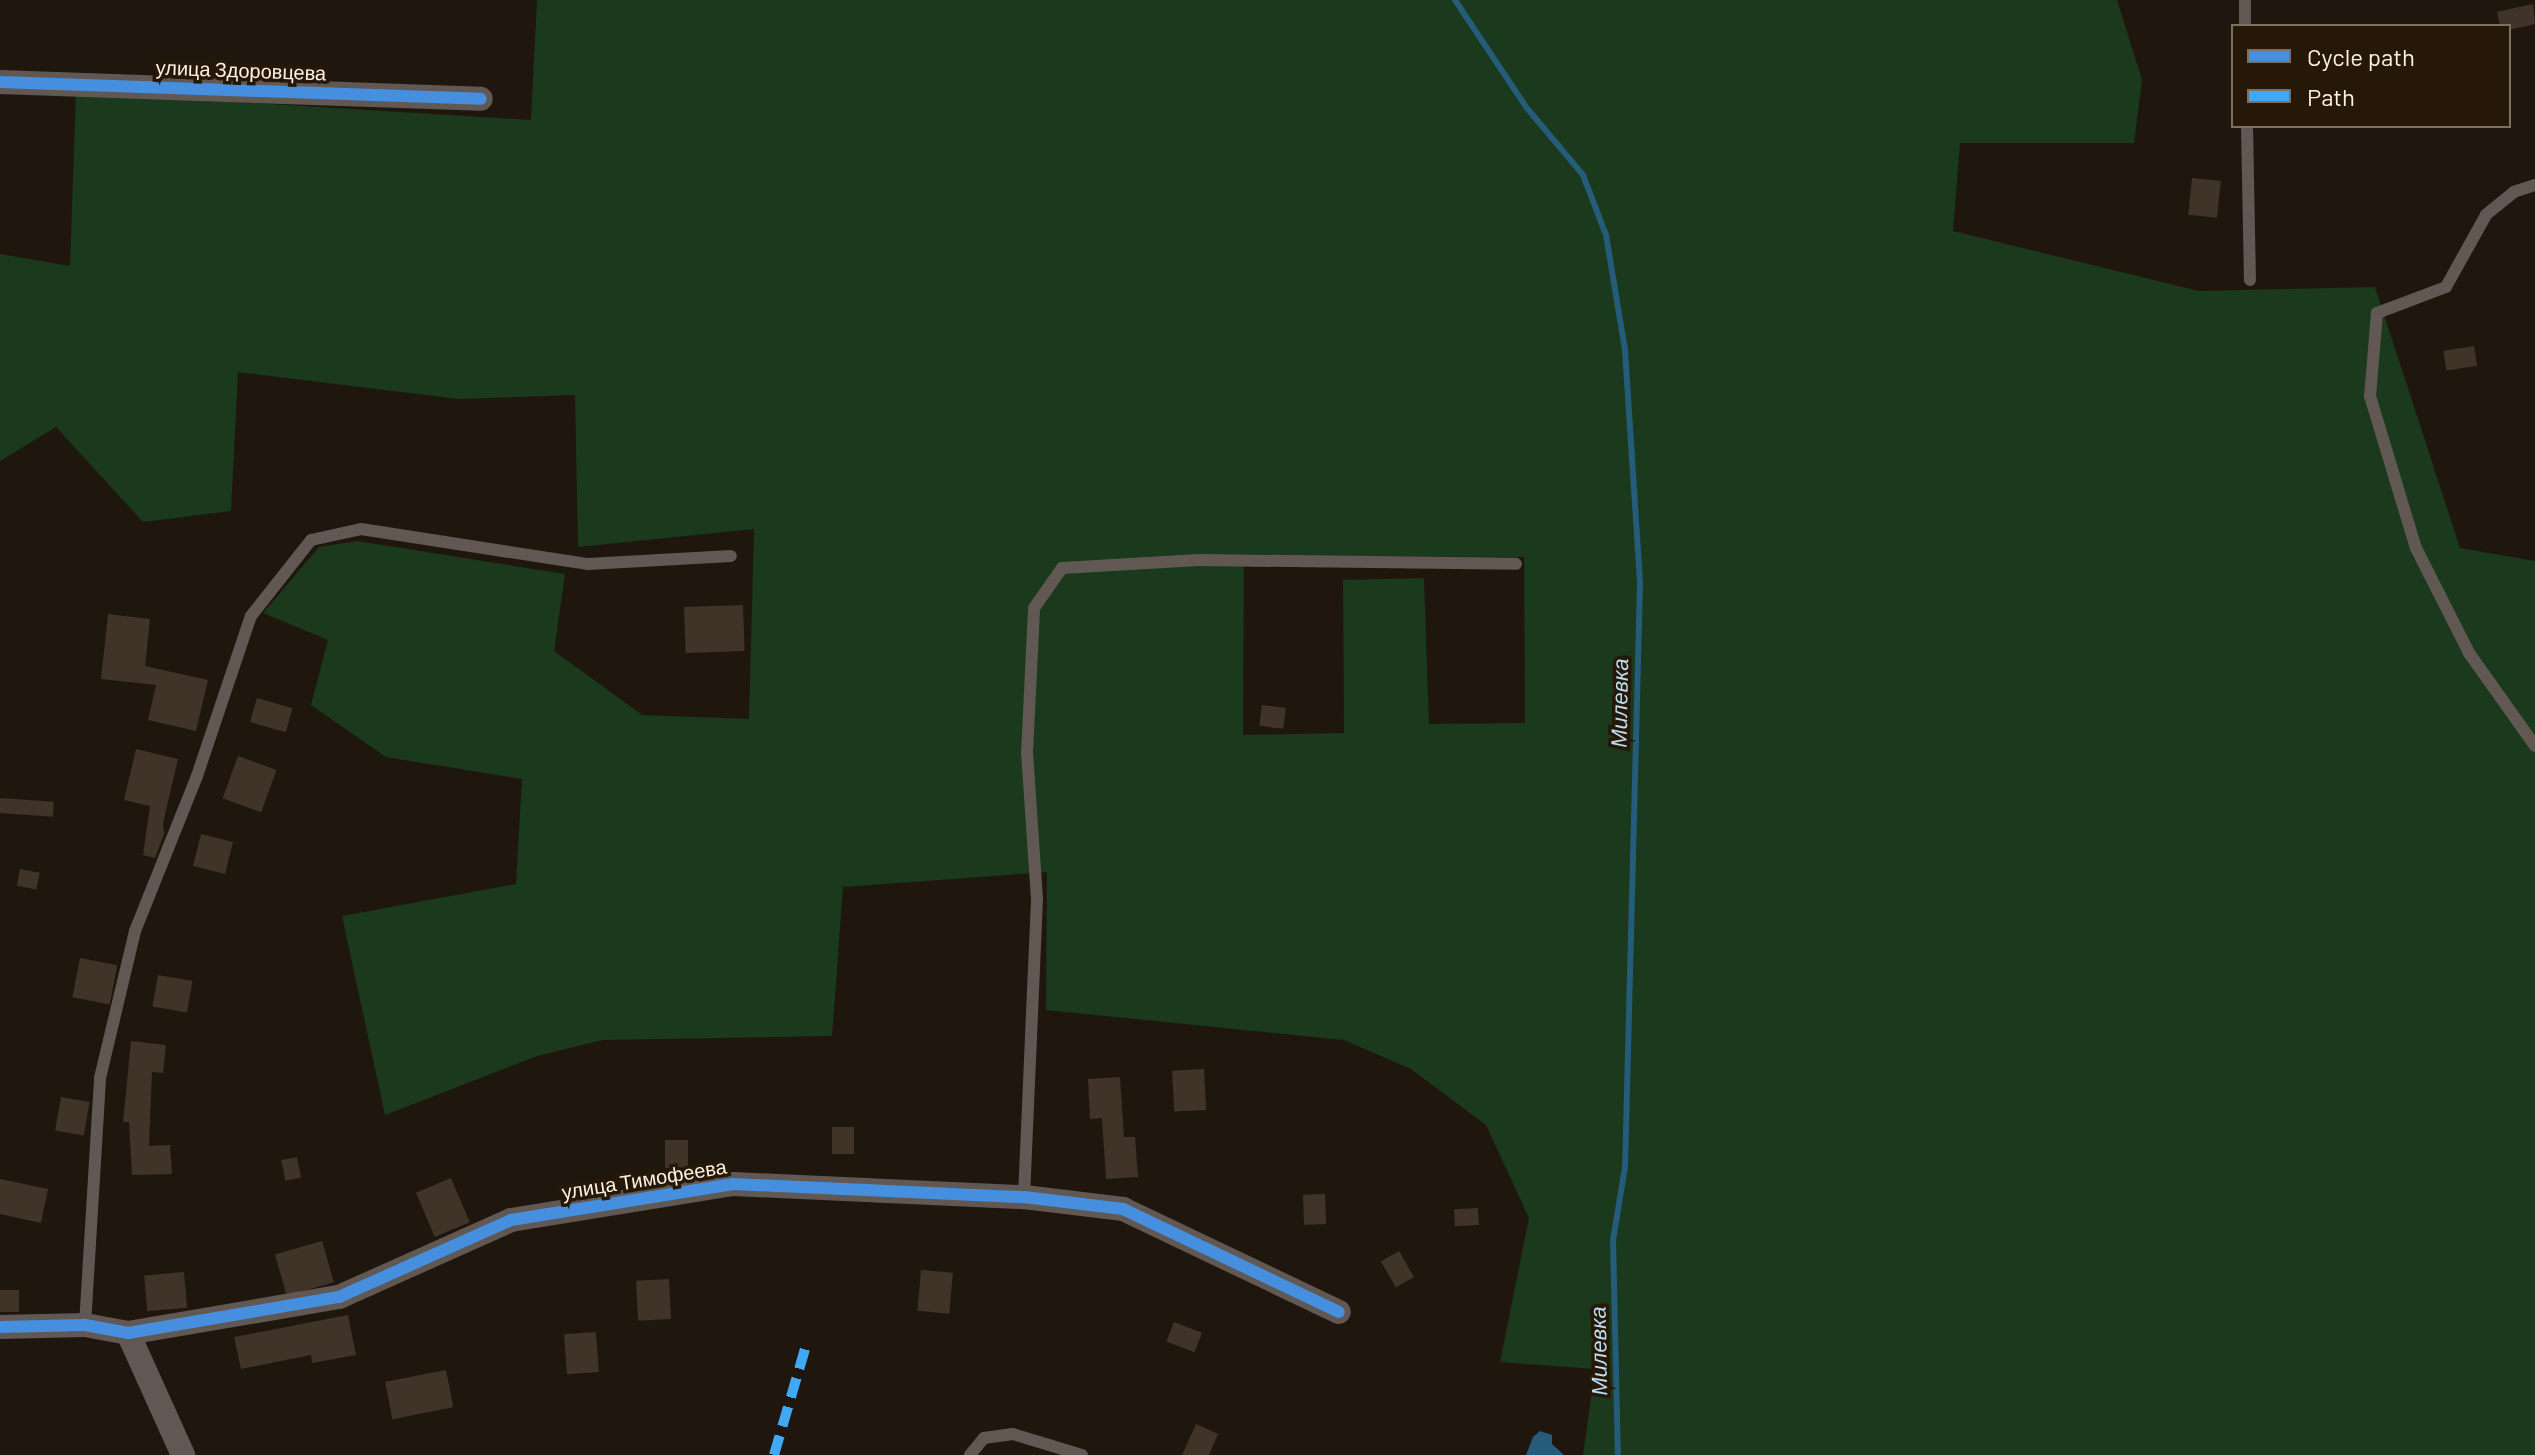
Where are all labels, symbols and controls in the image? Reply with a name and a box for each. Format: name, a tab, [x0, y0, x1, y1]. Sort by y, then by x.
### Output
legend	[2231, 24, 2511, 128]
text: Cycle path	[2307, 42, 2415, 71]
street label: улица Здоровцева	[155, 55, 327, 85]
text: Path	[2307, 82, 2355, 111]
water label: Милевка	[1605, 658, 1633, 748]
street label: улица Тимофеева	[560, 1154, 728, 1204]
water label: Милевка	[1584, 1306, 1612, 1396]

